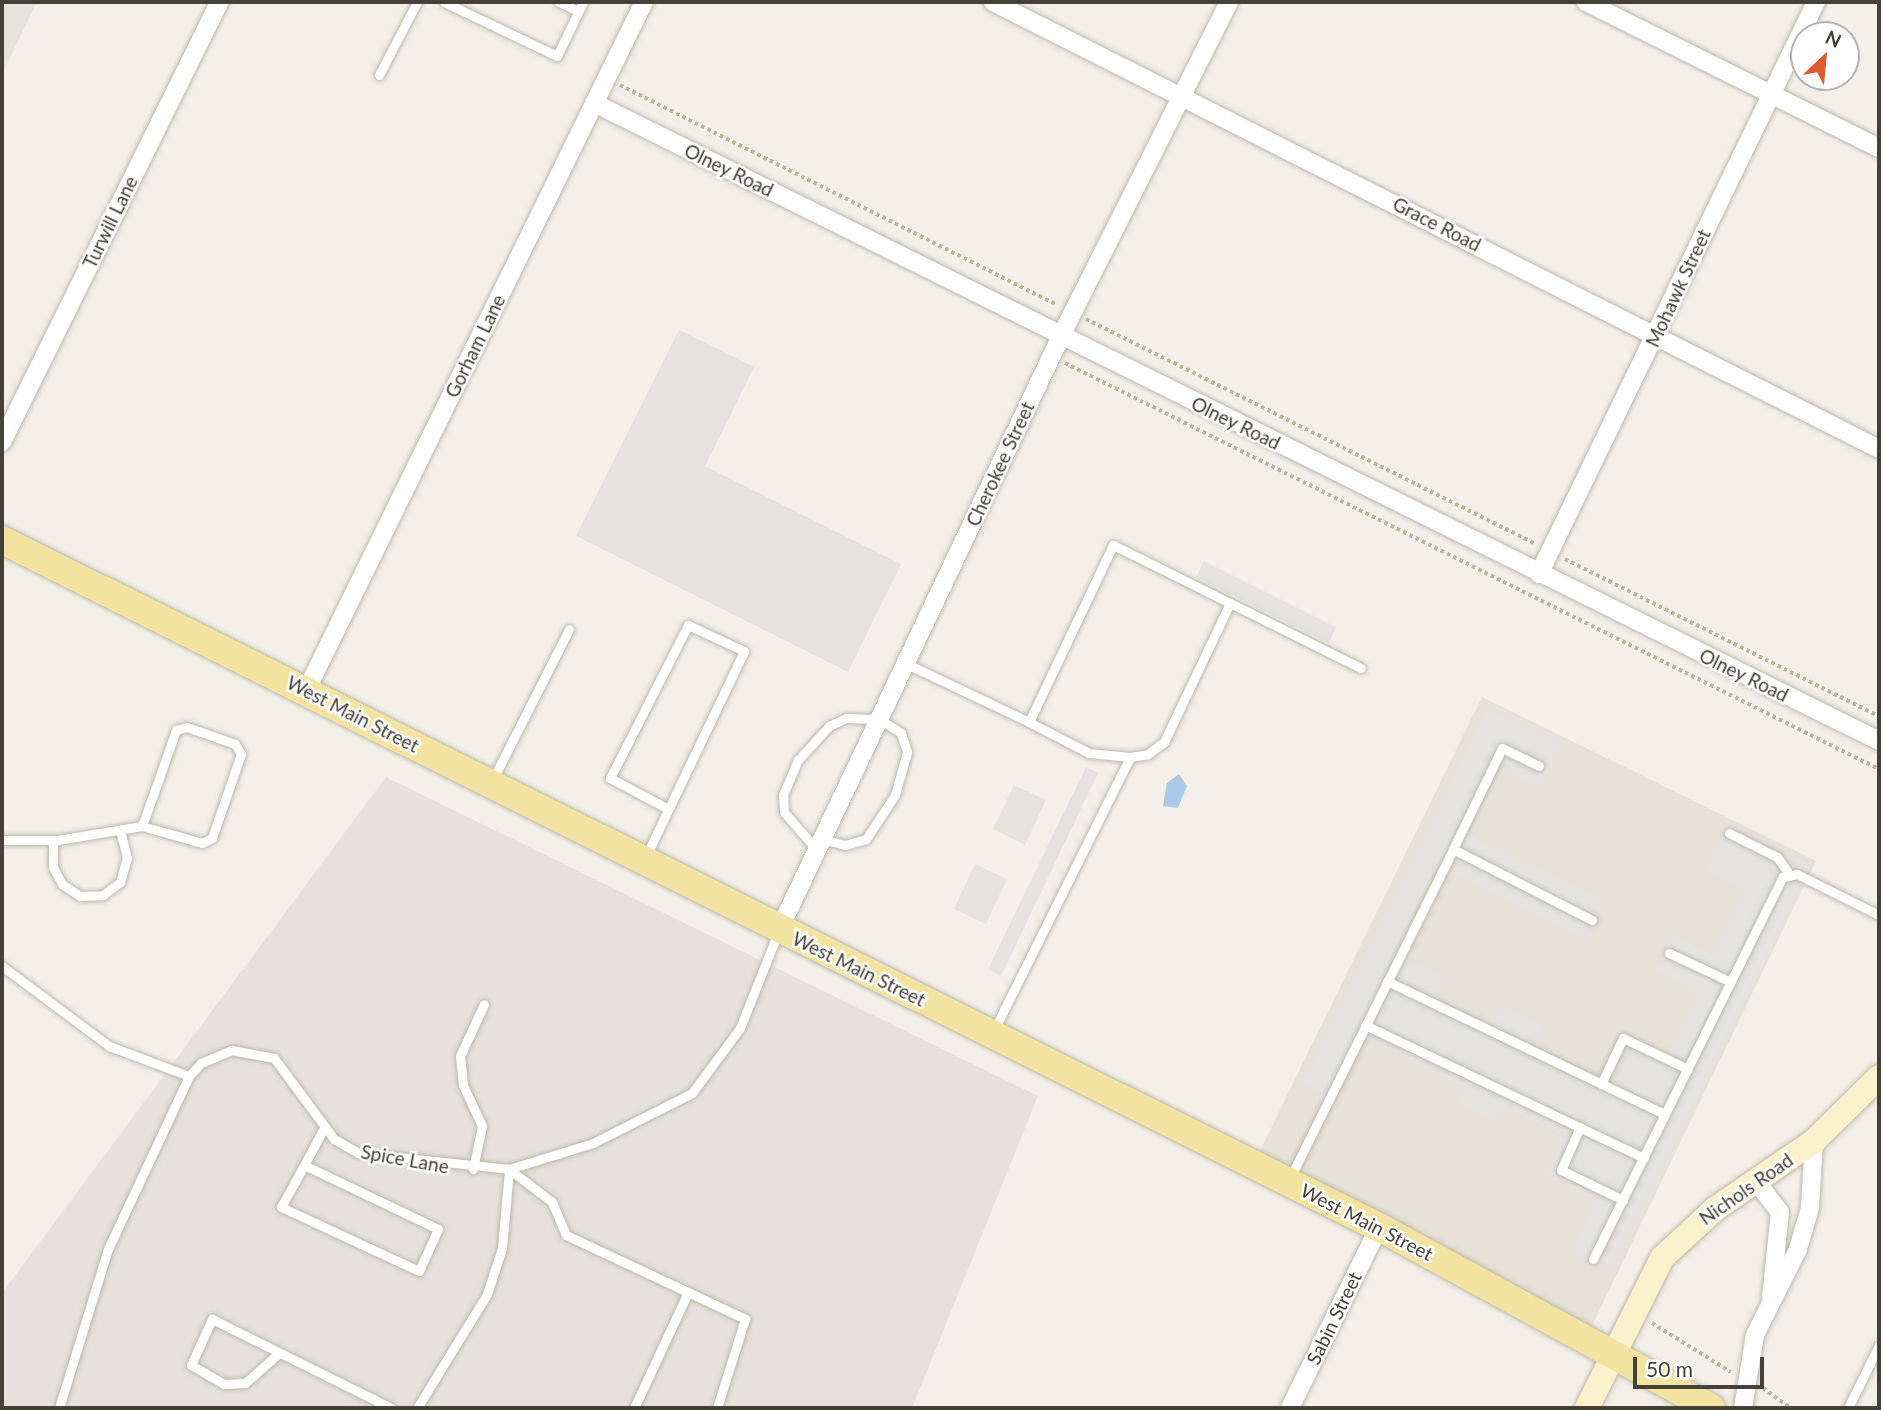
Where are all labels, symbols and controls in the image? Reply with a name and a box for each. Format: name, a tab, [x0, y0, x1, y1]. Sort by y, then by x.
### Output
north arrow	[1790, 21, 1860, 91]
text: N	[1822, 25, 1845, 52]
street label: Olney Road	[681, 139, 777, 201]
street label: Turwill Lane	[78, 172, 142, 272]
street label: Grace Road	[1389, 192, 1485, 256]
street label: Mohawk Street	[1641, 225, 1715, 351]
street label: Gorham Lane	[440, 291, 510, 401]
street label: Olney Road	[1188, 392, 1284, 454]
street label: Cherokee Street	[961, 398, 1039, 530]
street label: Olney Road	[1696, 644, 1792, 706]
street label: West Main Street	[283, 671, 423, 757]
street label: West Main Street	[789, 927, 929, 1011]
street label: Spice Lane	[359, 1140, 451, 1178]
street label: Nichols Road	[1695, 1148, 1797, 1230]
street label: West Main Street	[1297, 1179, 1437, 1265]
street label: Sabin Street	[1302, 1268, 1366, 1368]
scale bar	[1636, 1344, 1767, 1388]
text: 50 m	[1646, 1356, 1693, 1381]

